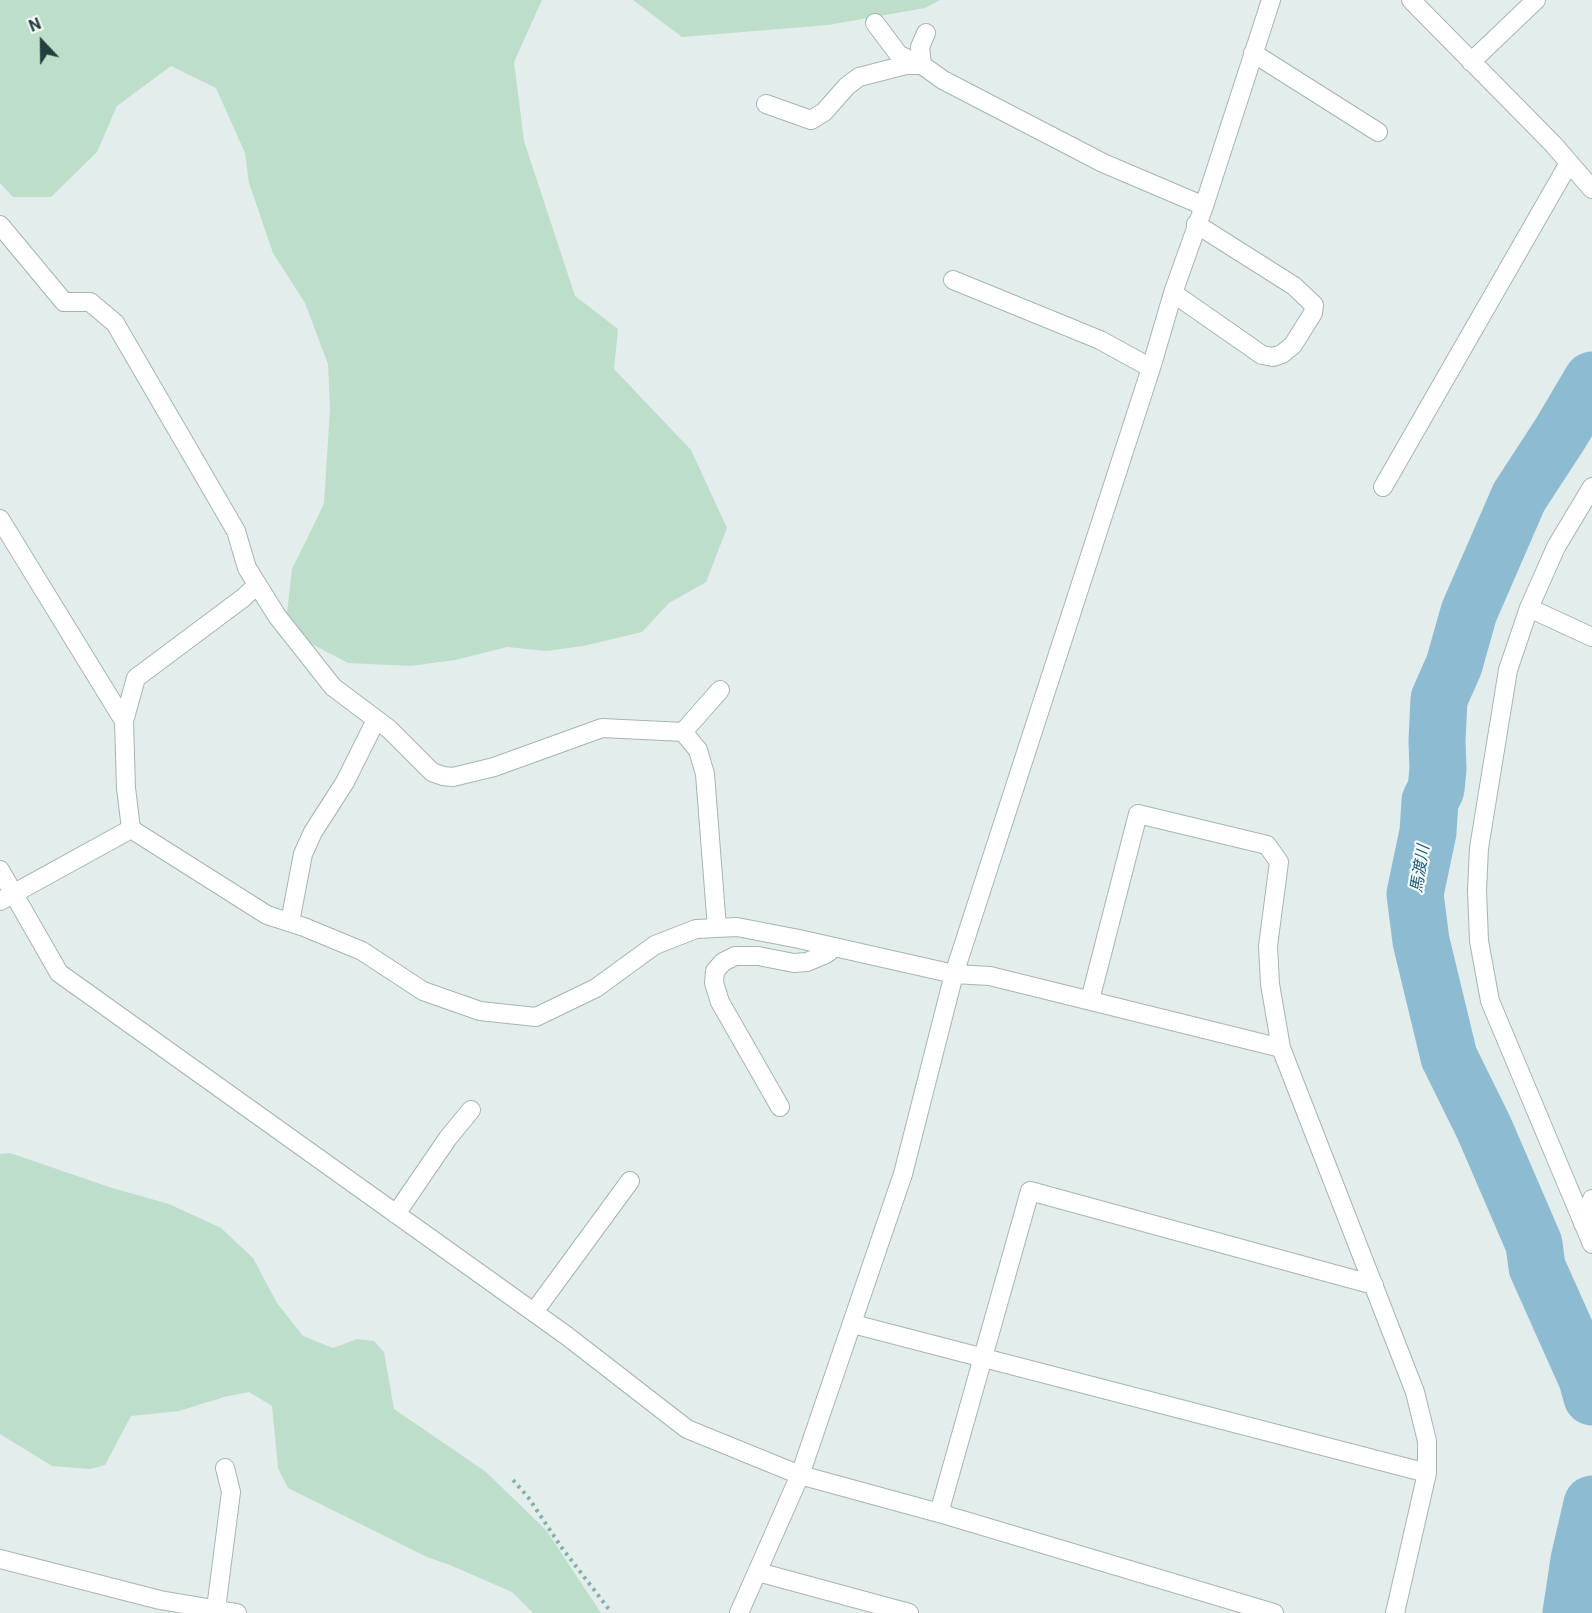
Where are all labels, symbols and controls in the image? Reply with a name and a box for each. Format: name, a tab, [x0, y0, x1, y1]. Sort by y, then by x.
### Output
north arrow	[12, 12, 72, 72]
text: N	[26, 14, 44, 36]
water label: 馬渡川	[1408, 844, 1434, 894]

